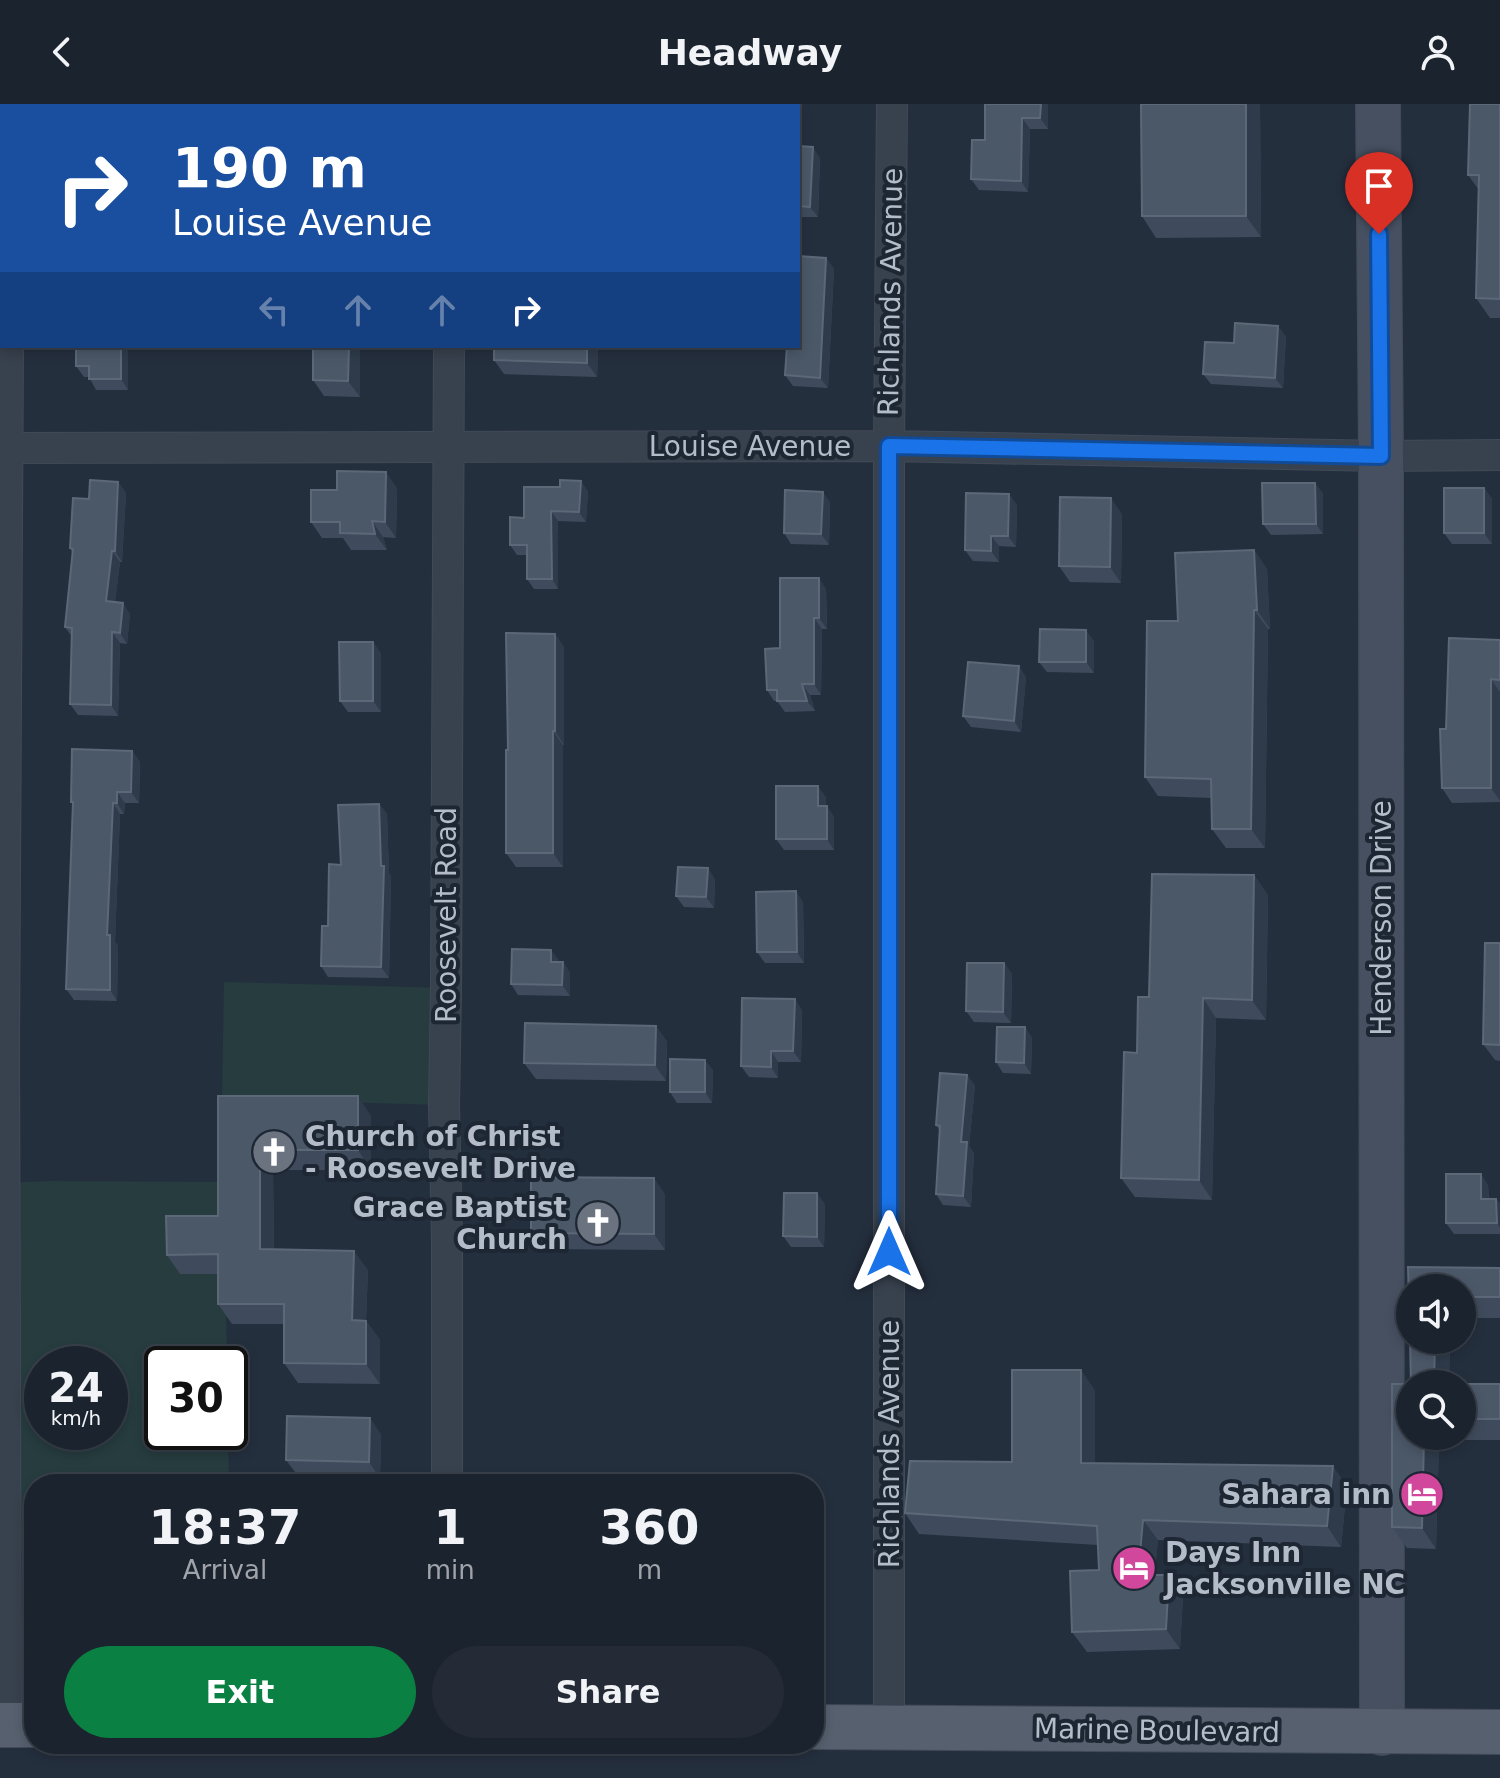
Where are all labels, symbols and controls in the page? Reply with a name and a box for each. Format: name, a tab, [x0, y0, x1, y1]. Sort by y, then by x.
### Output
icon: back	[40, 30, 84, 74]
icon: person	[1416, 30, 1460, 74]
text: Headway	[658, 32, 842, 73]
text: 190 m	[172, 135, 367, 200]
icon: right	[40, 136, 144, 240]
pin	[1345, 152, 1413, 234]
icon: arrive	[1357, 164, 1401, 208]
street label: Richlands Avenue	[872, 168, 909, 416]
text: Louise Avenue	[172, 202, 432, 243]
icon: left	[252, 288, 296, 332]
icon: ahead	[336, 288, 380, 332]
icon: ahead	[420, 288, 464, 332]
icon: right	[504, 288, 548, 332]
street label: Louise Avenue	[649, 430, 851, 463]
street label: Henderson Drive	[1365, 800, 1398, 1036]
street label: Roosevelt Road	[430, 807, 463, 1023]
place label: Church of Christ - Roosevelt Drive	[305, 1120, 576, 1185]
church icon: Church of Christ - Roosevelt Drive	[250, 1128, 298, 1176]
place label: Grace Baptist Church	[353, 1191, 567, 1256]
church icon: Grace Baptist Church	[574, 1199, 622, 1247]
position arrow	[847, 1210, 931, 1294]
map controls	[1396, 1274, 1476, 1450]
button: sound	[1396, 1274, 1476, 1354]
street label: Richlands Avenue	[873, 1320, 906, 1568]
speed limit sign: 30	[144, 1346, 248, 1450]
text: 24	[48, 1365, 104, 1411]
button: search	[1396, 1370, 1476, 1450]
text: km/h	[51, 1406, 101, 1430]
hotel icon: Sahara inn	[1398, 1470, 1446, 1518]
place label: Sahara inn	[1221, 1478, 1391, 1511]
text: 18:37	[148, 1499, 301, 1555]
text: 1	[434, 1499, 467, 1555]
text: 360	[599, 1499, 699, 1555]
place label: Days Inn Jacksonville NC	[1163, 1536, 1405, 1601]
hotel icon: Days Inn Jacksonville NC	[1110, 1544, 1158, 1592]
text: Arrival	[183, 1555, 267, 1585]
text: min	[426, 1555, 475, 1585]
text: m	[637, 1555, 662, 1585]
button: Exit	[64, 1646, 416, 1738]
button: Share	[432, 1646, 784, 1738]
street label: Marine Boulevard	[1034, 1712, 1280, 1749]

